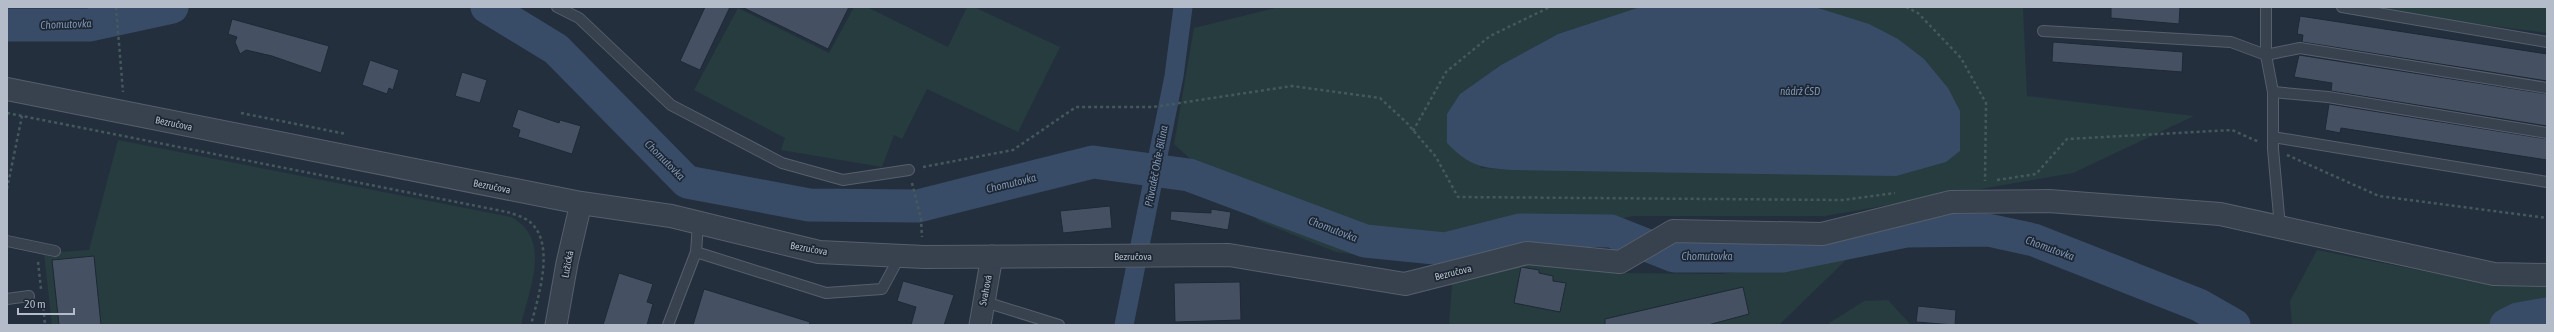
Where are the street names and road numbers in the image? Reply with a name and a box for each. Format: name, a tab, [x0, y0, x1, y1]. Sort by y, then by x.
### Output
street label: Bezručova	[154, 114, 194, 133]
street label: Bezručova	[472, 178, 512, 196]
street label: Bezručova	[789, 240, 829, 257]
street label: Lužická	[559, 249, 576, 279]
street label: Bezručova	[1114, 251, 1152, 262]
street label: Bezručova	[1434, 263, 1473, 282]
street label: Svahová	[977, 274, 994, 306]

